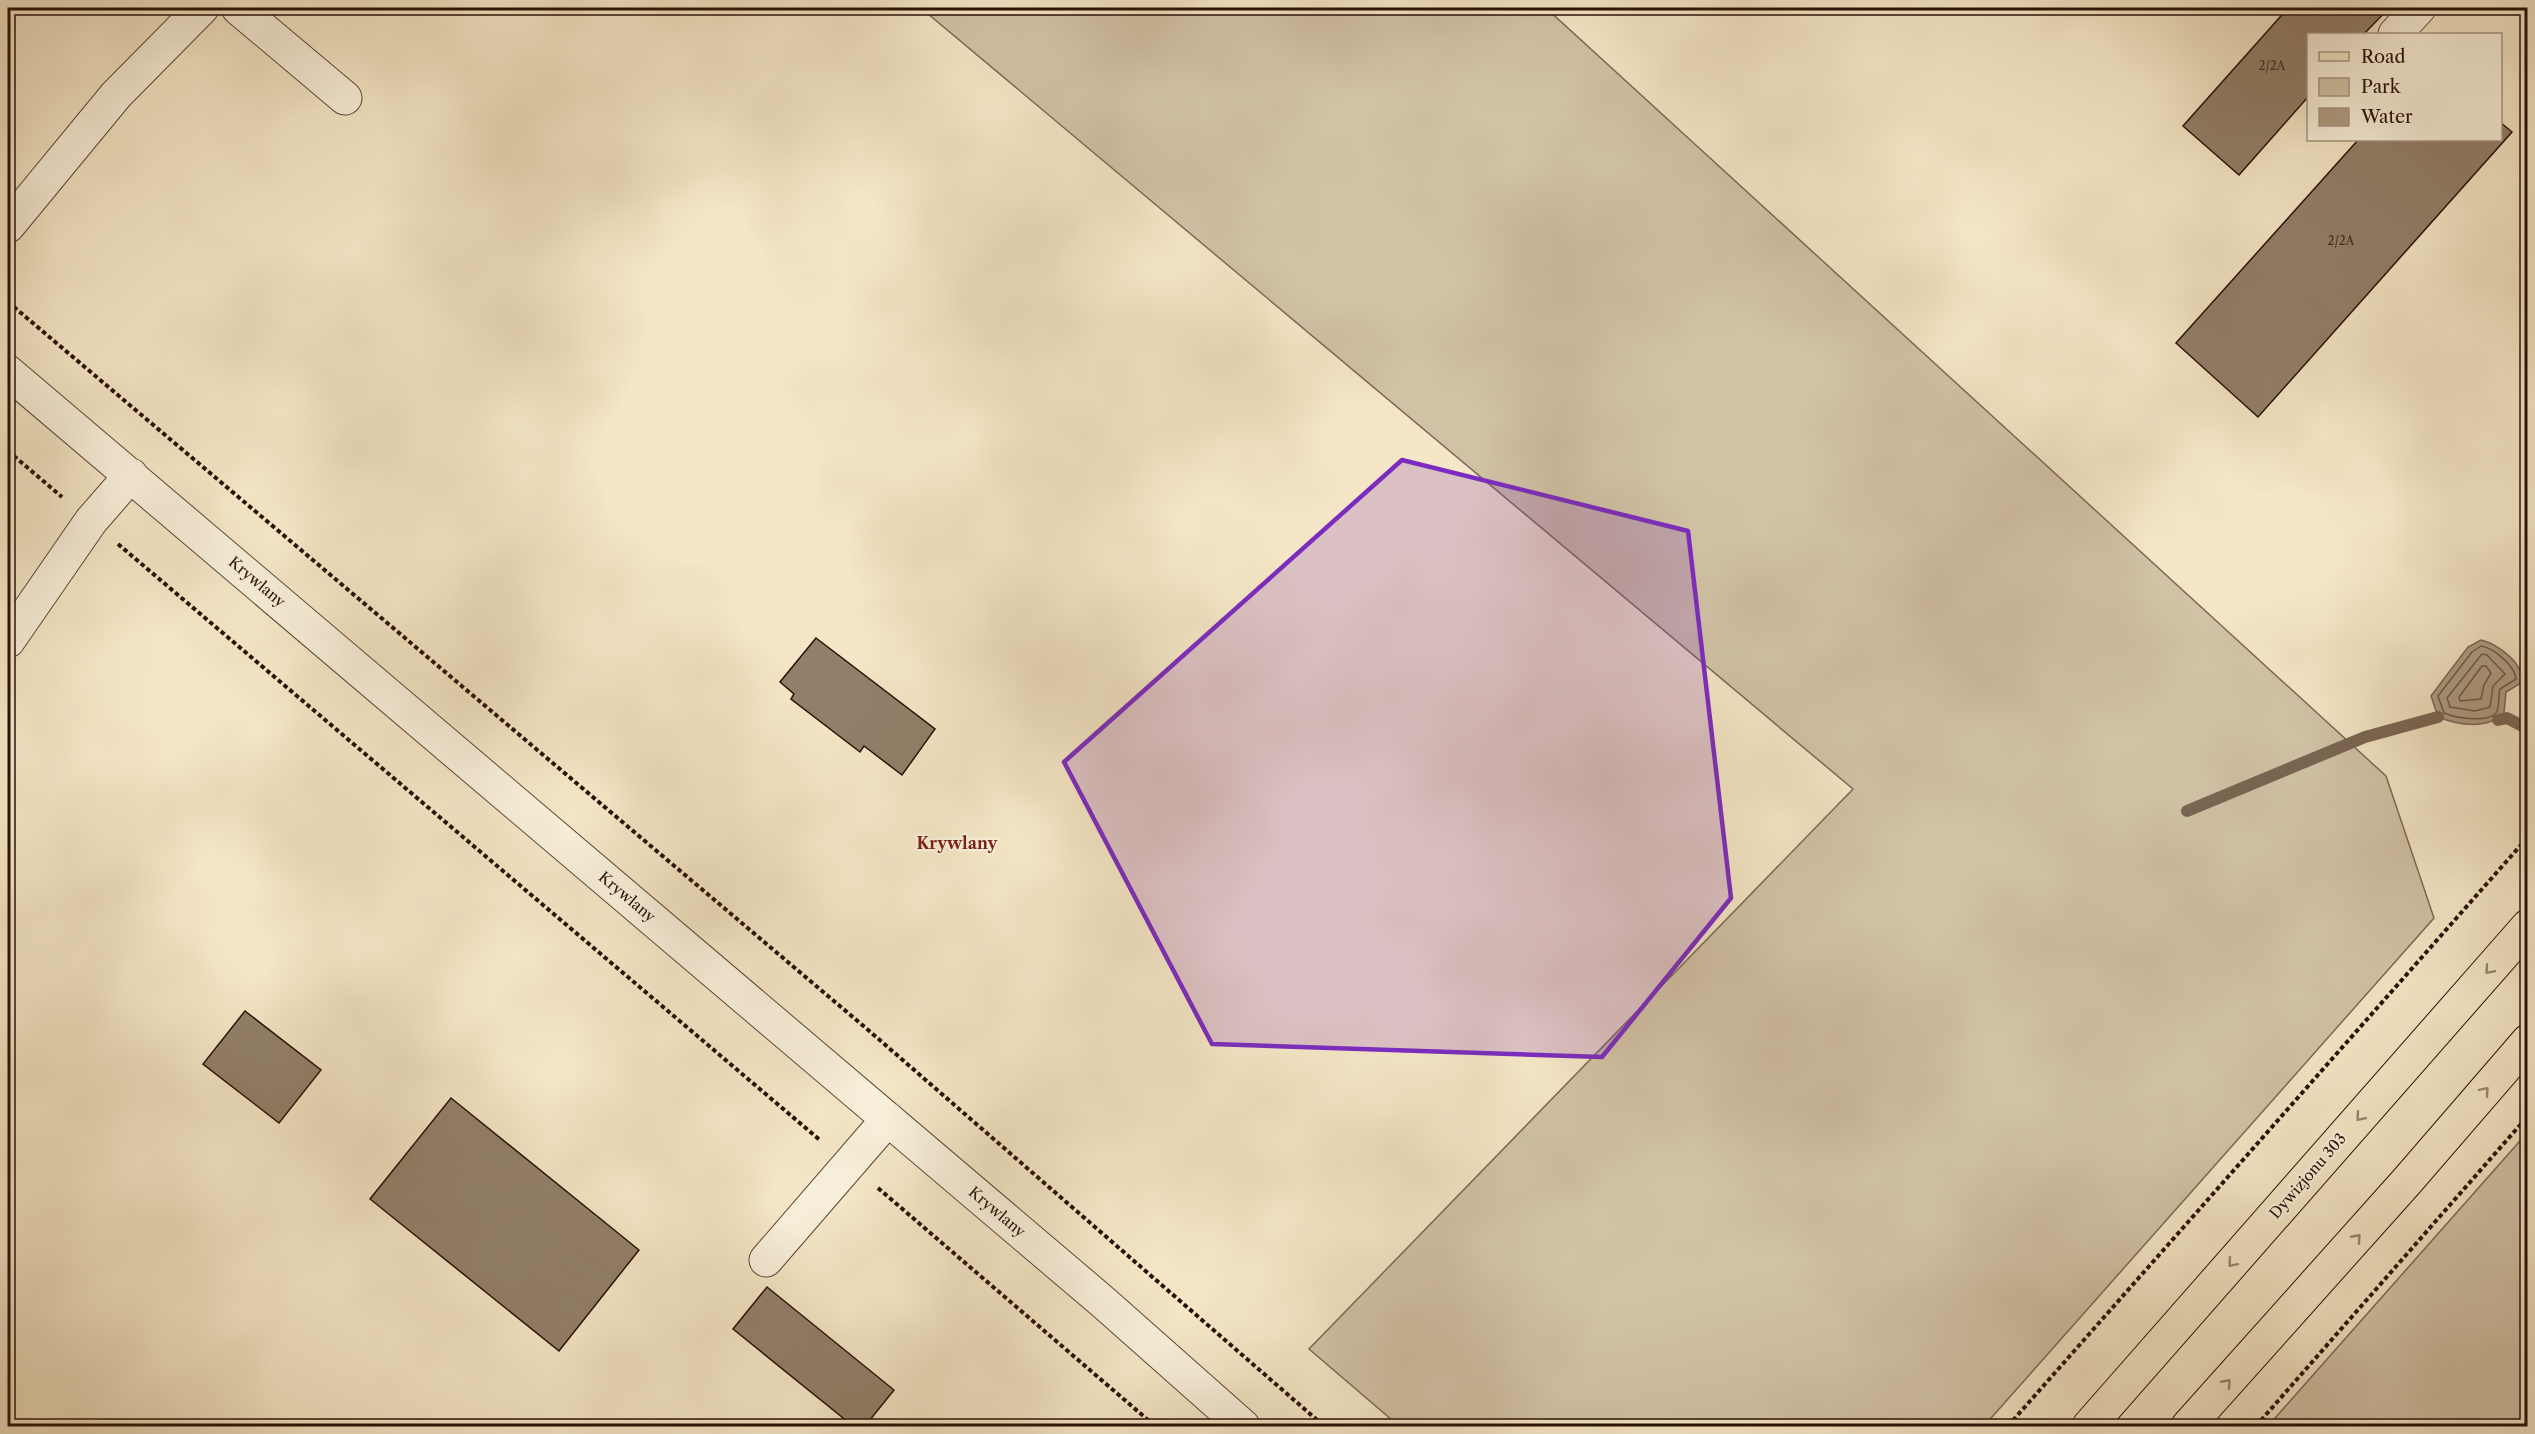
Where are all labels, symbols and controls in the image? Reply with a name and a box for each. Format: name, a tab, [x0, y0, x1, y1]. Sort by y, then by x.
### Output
legend	[2307, 33, 2502, 141]
text: Road	[2361, 46, 2406, 68]
house number: 2/2A	[2258, 58, 2287, 73]
text: Park	[2361, 76, 2402, 98]
text: Water	[2360, 106, 2413, 128]
house number: 2/2A	[2327, 233, 2356, 248]
street label: Krywlany	[225, 552, 290, 611]
district label: Krywlany	[917, 833, 999, 853]
street label: Krywlany	[595, 867, 660, 926]
one-way arrow	[2485, 963, 2496, 974]
one-way arrow	[2478, 1087, 2489, 1098]
one-way arrow	[2356, 1110, 2367, 1121]
street label: Dywizjonu 303	[2265, 1129, 2350, 1222]
street label: Krywlany	[965, 1182, 1030, 1241]
one-way arrow	[2350, 1234, 2361, 1244]
one-way arrow	[2228, 1256, 2239, 1267]
one-way arrow	[2220, 1379, 2231, 1390]

